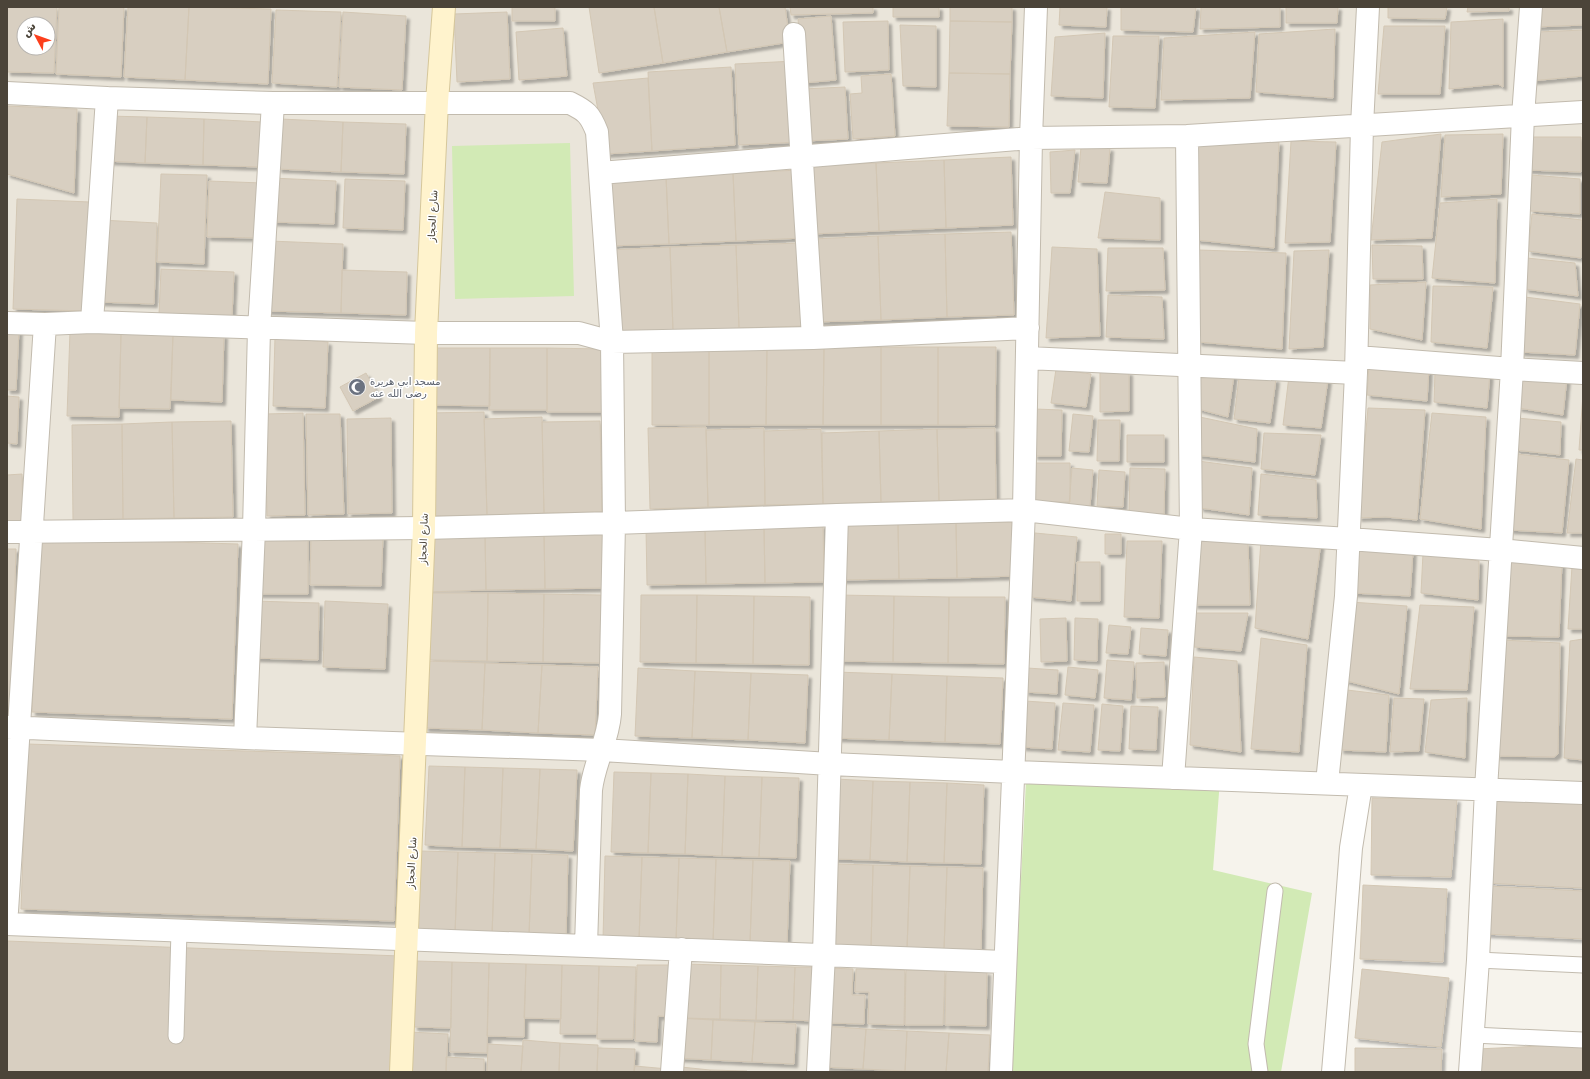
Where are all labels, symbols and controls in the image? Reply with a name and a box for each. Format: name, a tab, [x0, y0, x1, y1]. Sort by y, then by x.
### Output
north arrow	[16, 16, 56, 56]
text: ش	[19, 20, 39, 40]
street label: شارع الحجاز	[426, 190, 440, 243]
place label: مسجد ابي هريرة رضى الله عنه	[370, 376, 441, 399]
mosque icon: مسجد ابي هريرة رضى الله عنه	[347, 377, 367, 397]
street label: شارع الحجاز	[417, 513, 431, 566]
street label: شارع الحجاز	[405, 837, 419, 890]

